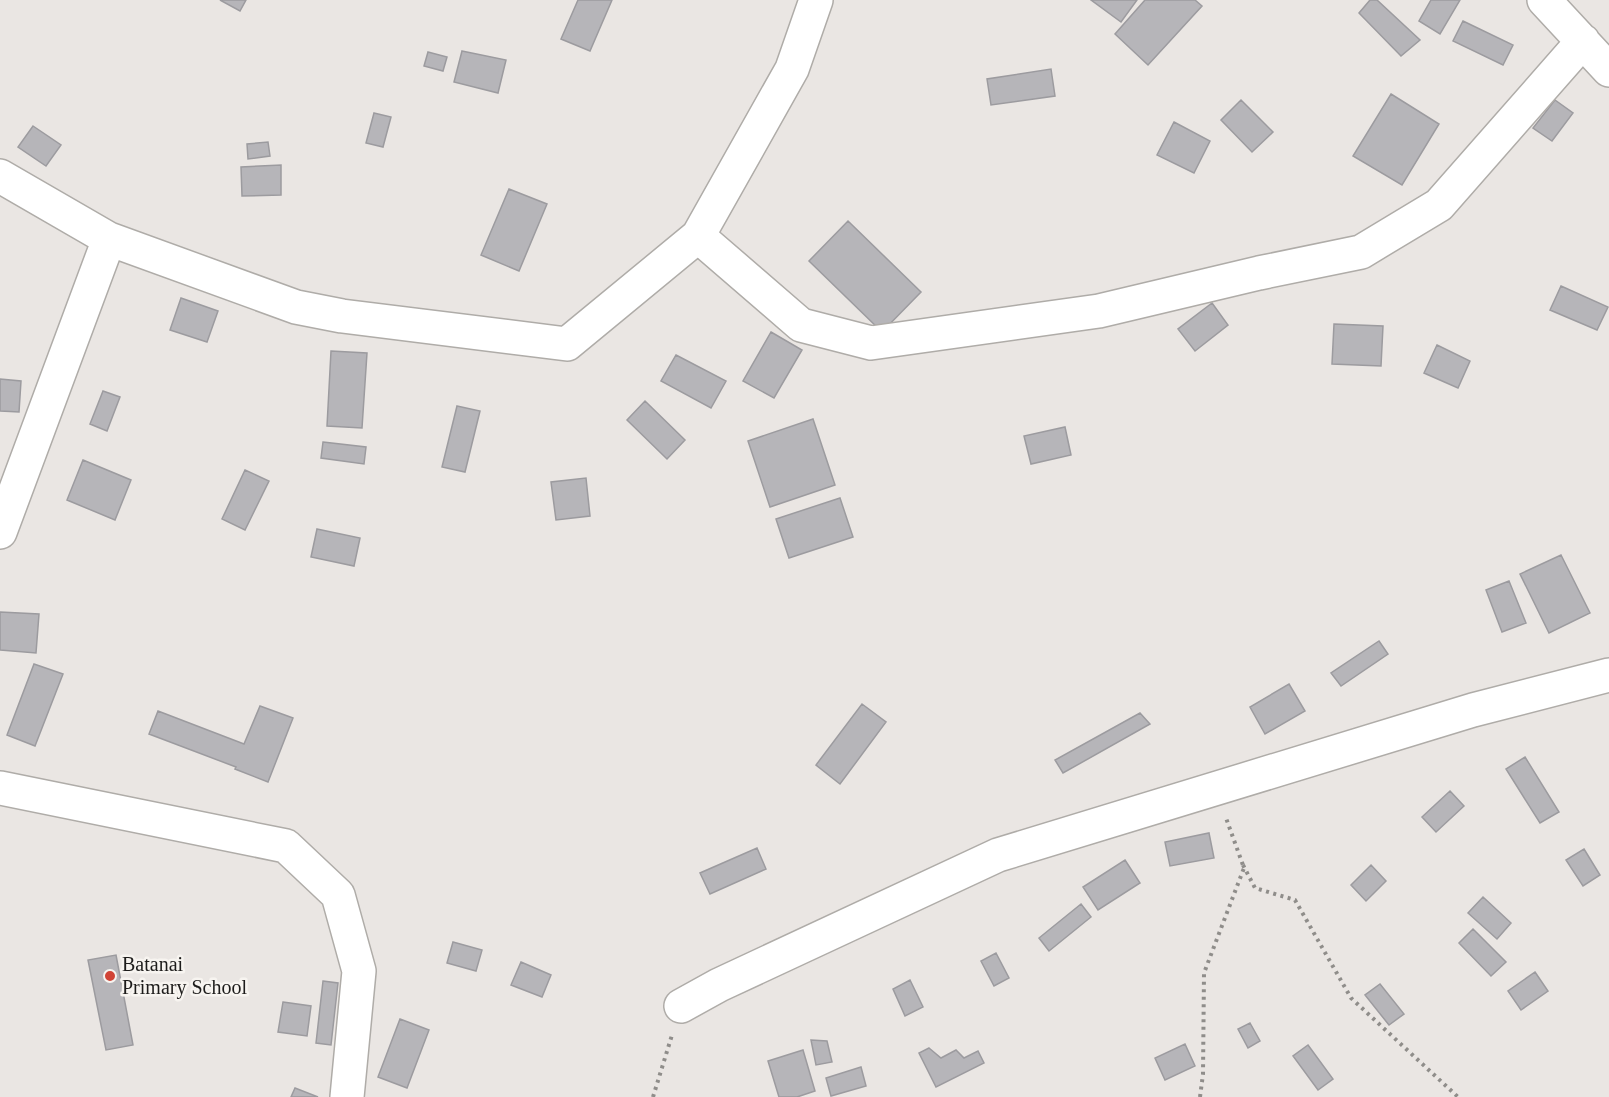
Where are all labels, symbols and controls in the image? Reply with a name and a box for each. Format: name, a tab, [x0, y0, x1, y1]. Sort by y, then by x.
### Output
place label: Batanai Primary School	[122, 953, 247, 999]
marker: Batanai Primary School	[103, 969, 117, 983]

